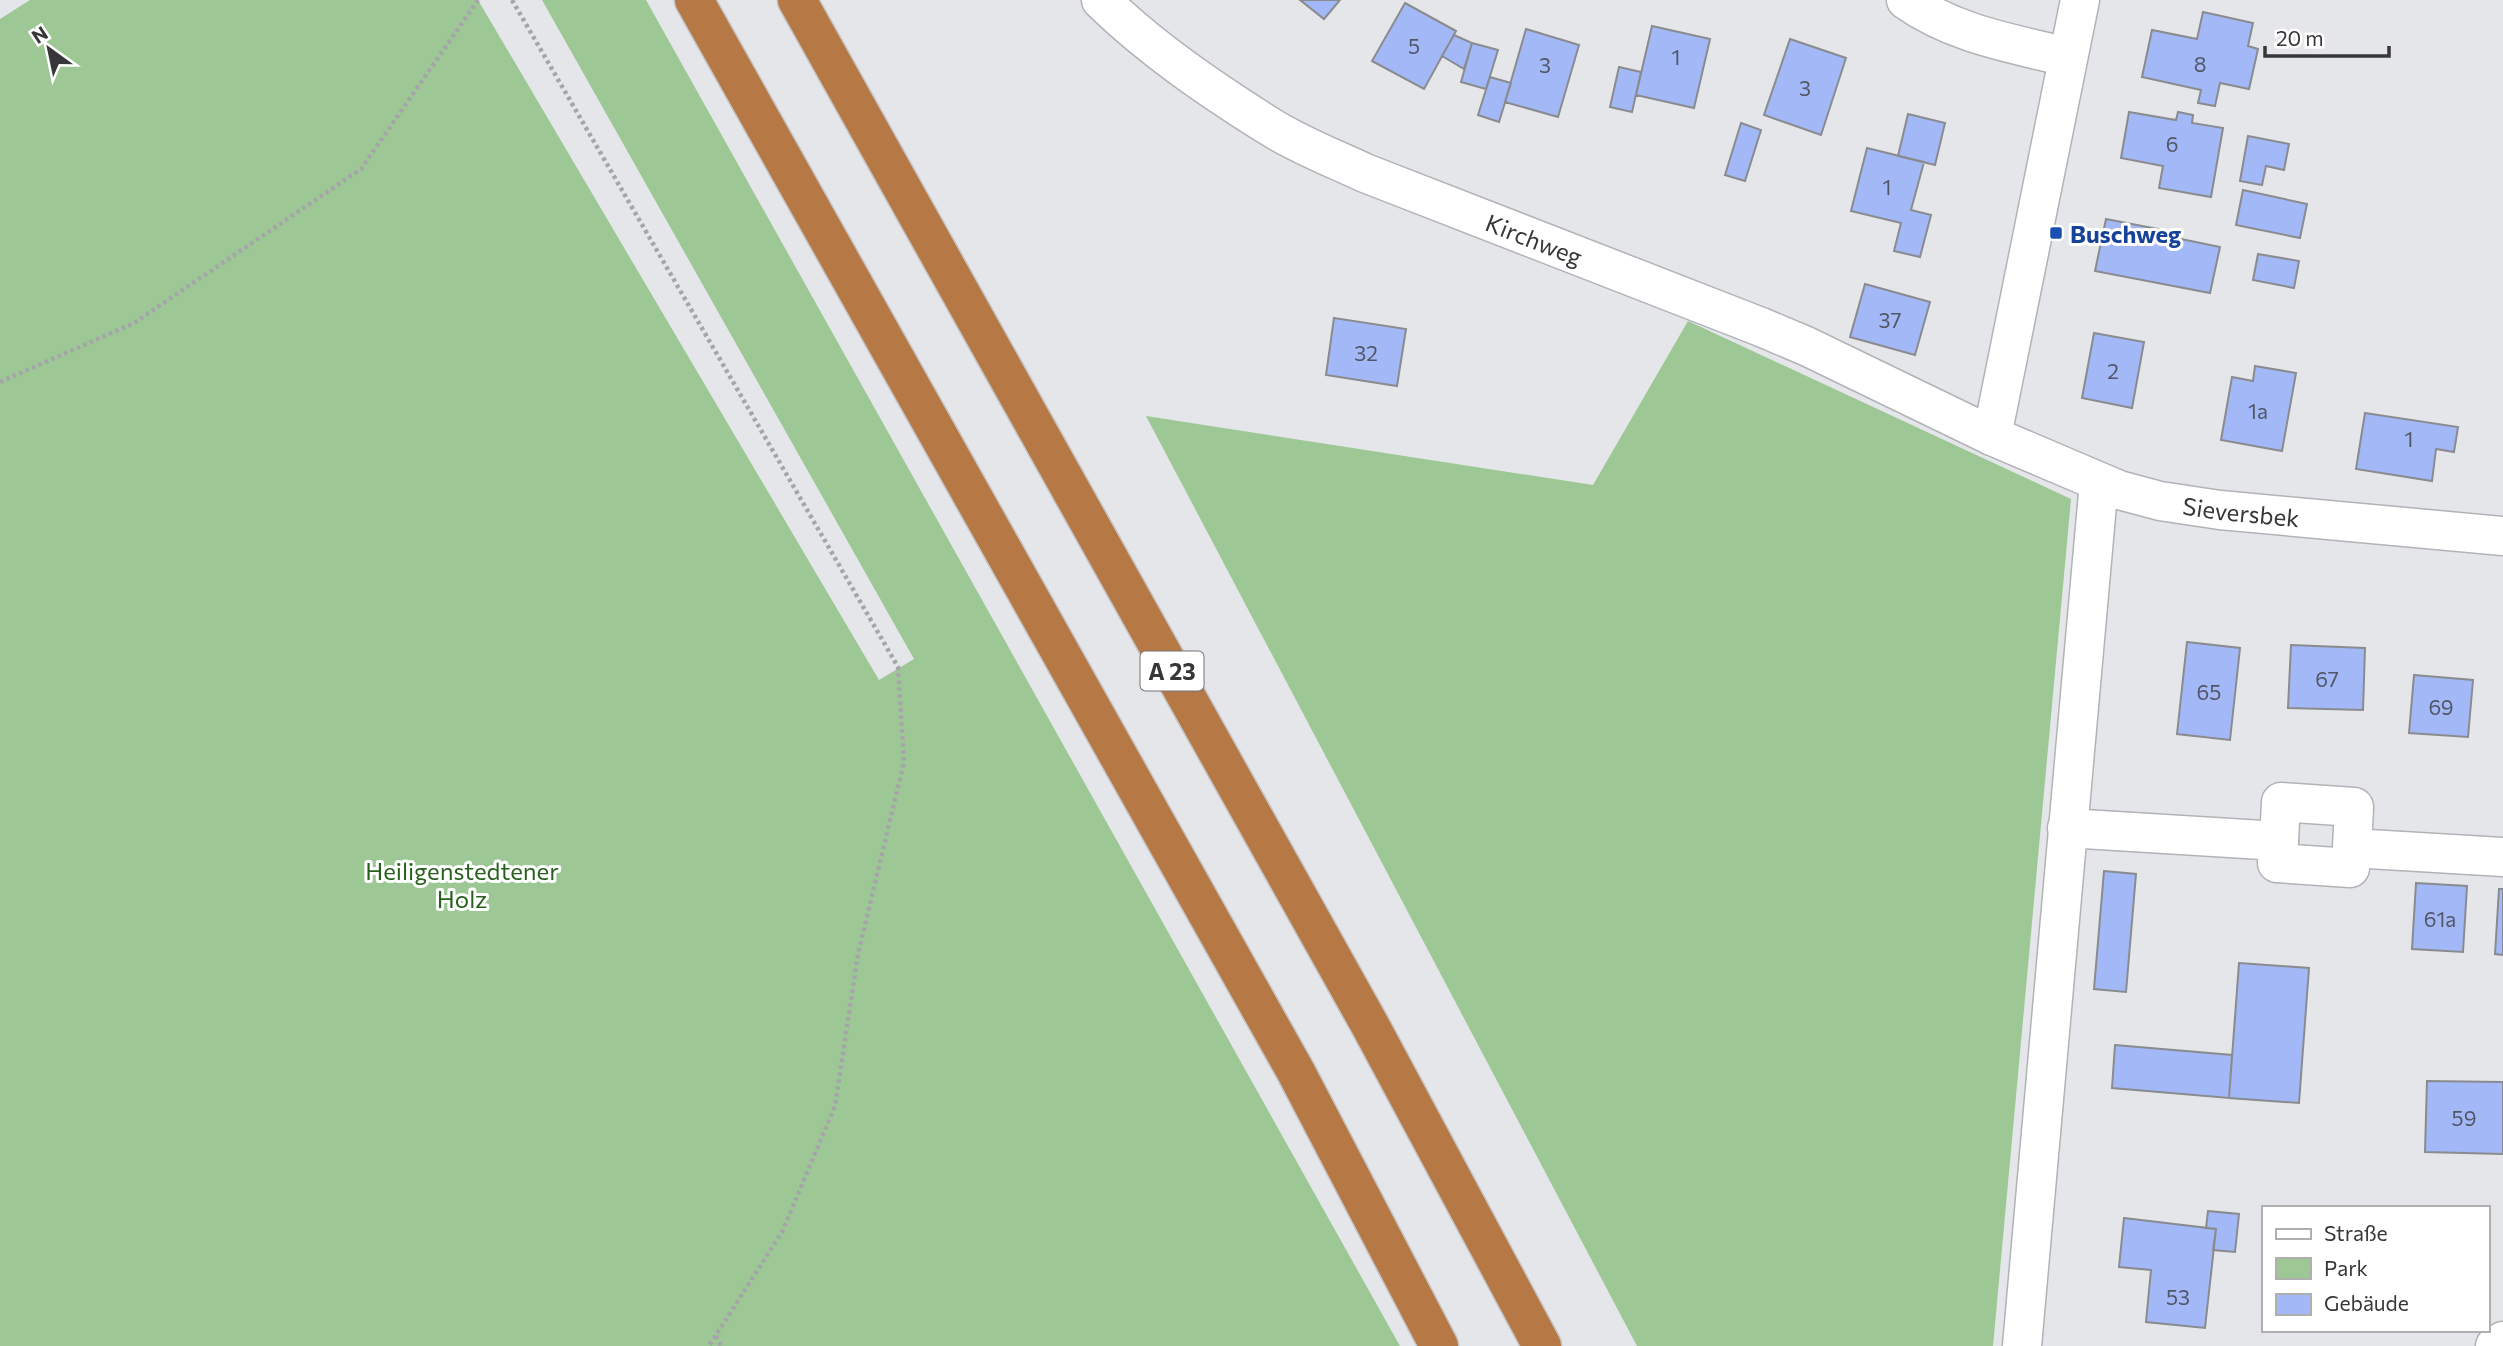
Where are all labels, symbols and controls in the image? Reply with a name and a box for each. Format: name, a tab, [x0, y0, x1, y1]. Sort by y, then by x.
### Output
north arrow	[14, 14, 84, 84]
scale bar	[2265, 14, 2389, 58]
text: N	[27, 21, 52, 48]
text: 20 m	[2276, 25, 2324, 50]
house number: 5	[1408, 33, 1420, 58]
house number: 1	[1672, 44, 1680, 69]
house number: 8	[2194, 51, 2206, 76]
house number: 3	[1539, 52, 1551, 77]
house number: 3	[1799, 75, 1811, 100]
house number: 6	[2166, 131, 2178, 156]
house number: 1	[1883, 174, 1891, 199]
street label: Kirchweg	[1482, 207, 1587, 271]
place label: Buschweg	[2070, 219, 2181, 248]
marker: Buschweg	[2048, 225, 2064, 241]
house number: 37	[1879, 307, 1901, 332]
house number: 32	[1354, 340, 1378, 365]
house number: 2	[2107, 358, 2119, 383]
house number: 1a	[2248, 398, 2268, 423]
house number: 1	[2405, 426, 2413, 451]
street label: Sieversbek	[2181, 490, 2301, 532]
road number: A 23	[1140, 652, 1204, 691]
house number: 67	[2315, 666, 2339, 691]
house number: 65	[2197, 679, 2221, 704]
house number: 69	[2428, 694, 2454, 719]
park label: Heiligenstedtener Holz	[365, 856, 559, 913]
house number: 61a	[2424, 906, 2456, 931]
house number: 59	[2452, 1105, 2476, 1130]
legend	[2262, 1206, 2489, 1332]
text: Straße	[2324, 1220, 2388, 1245]
text: Park	[2324, 1255, 2368, 1280]
house number: 53	[2166, 1284, 2190, 1309]
text: Gebäude	[2324, 1290, 2409, 1315]

